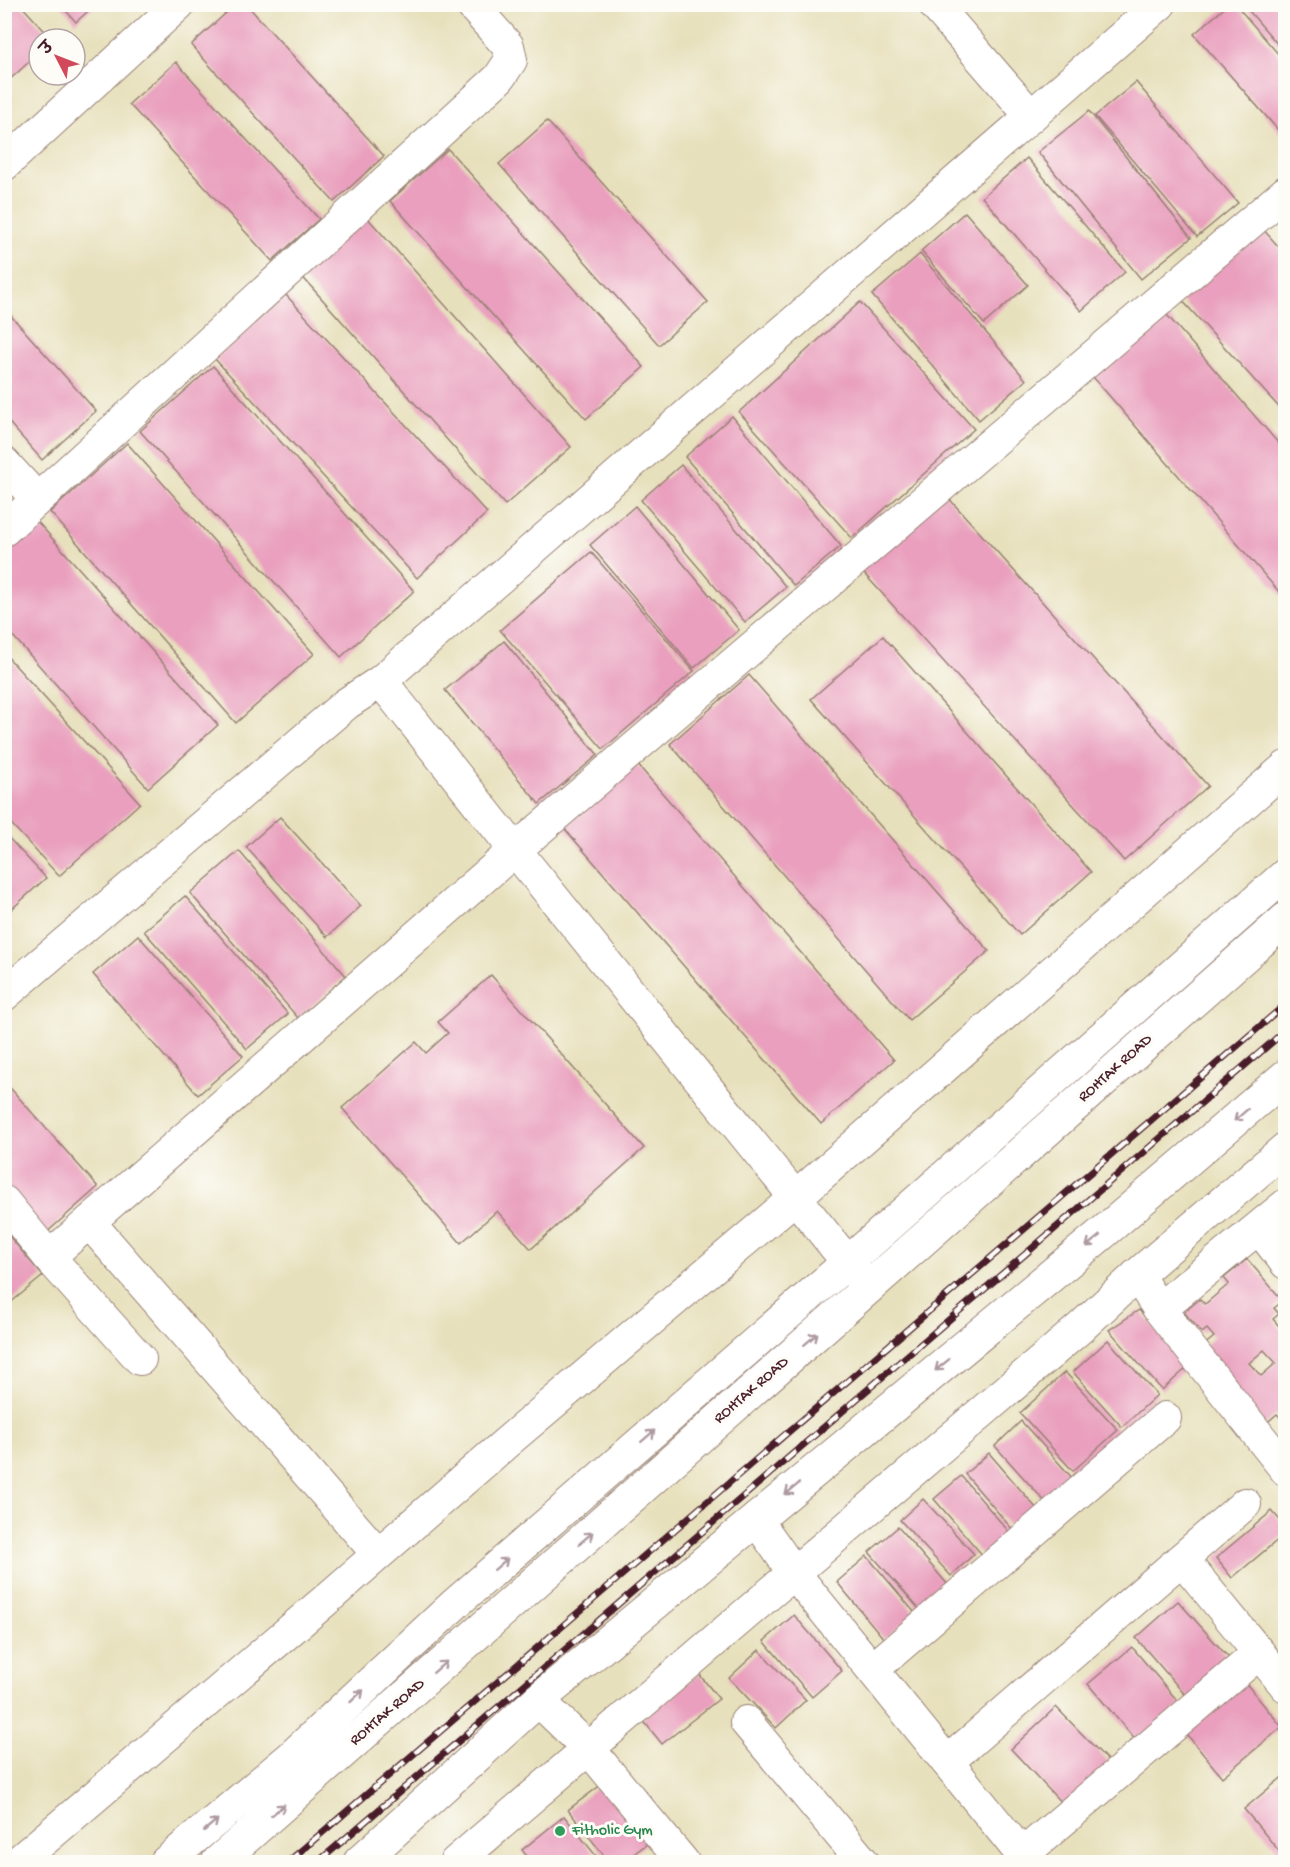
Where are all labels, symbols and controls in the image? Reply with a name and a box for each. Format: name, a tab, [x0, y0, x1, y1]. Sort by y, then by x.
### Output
north arrow	[27, 27, 87, 87]
text: उ	[36, 38, 60, 61]
street label: ROHTAK ROAD	[1075, 1030, 1157, 1107]
one-way arrow	[1234, 1108, 1249, 1122]
one-way arrow	[1085, 1235, 1101, 1248]
one-way arrow	[803, 1332, 818, 1346]
street label: ROHTAK ROAD	[711, 1353, 794, 1429]
one-way arrow	[935, 1359, 951, 1372]
one-way arrow	[640, 1429, 655, 1443]
one-way arrow	[785, 1482, 800, 1496]
one-way arrow	[578, 1531, 593, 1545]
one-way arrow	[493, 1557, 508, 1571]
one-way arrow	[432, 1660, 447, 1674]
street label: ROHTAK ROAD	[347, 1675, 430, 1751]
one-way arrow	[349, 1689, 364, 1703]
one-way arrow	[270, 1803, 285, 1817]
one-way arrow	[203, 1818, 218, 1832]
place label: Fitholic Gym	[571, 1822, 653, 1841]
marker: Fitholic Gym	[553, 1824, 567, 1838]

